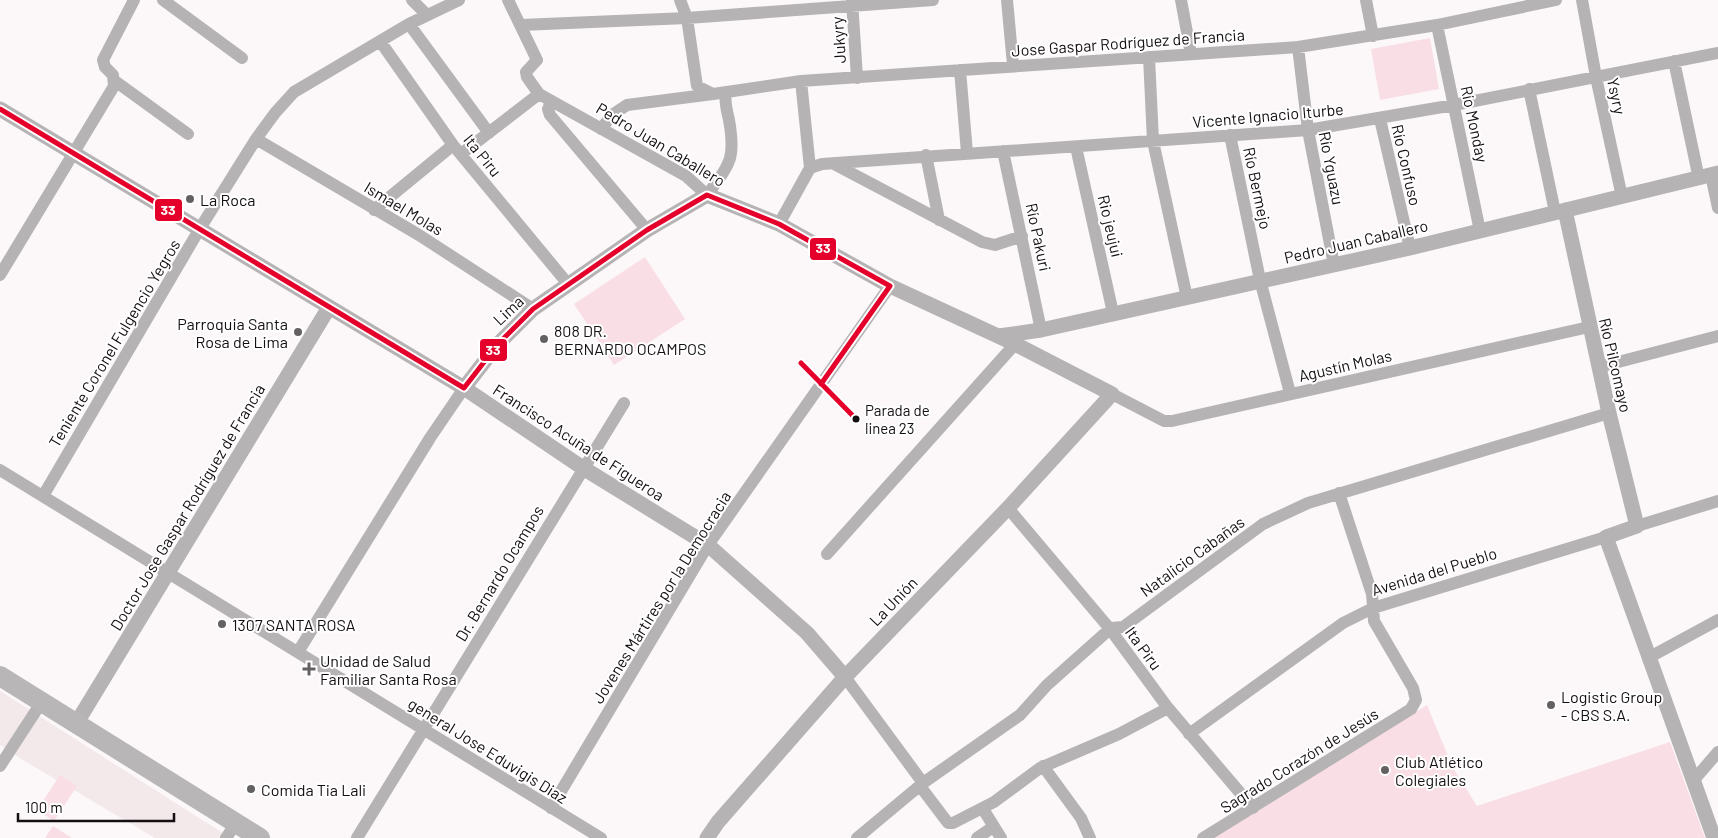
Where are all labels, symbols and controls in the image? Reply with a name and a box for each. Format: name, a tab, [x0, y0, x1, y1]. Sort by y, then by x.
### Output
street label: Jukyry	[827, 15, 849, 64]
street label: Jose Gaspar Rodríguez de Francia	[1011, 24, 1245, 60]
street label: Ysyry	[1604, 76, 1630, 117]
street label: Río Monday	[1458, 84, 1493, 165]
street label: Pedro Juan Caballero	[593, 98, 729, 190]
street label: Vicente Ignacio Iturbe	[1192, 99, 1344, 131]
street label: Río Confuso	[1388, 123, 1426, 207]
street label: Ita Piru	[460, 130, 506, 180]
street label: Río Yguazu	[1316, 130, 1348, 206]
street label: Río Bermejo	[1240, 145, 1276, 231]
street label: Ismael Molas	[361, 177, 447, 239]
place label: La Roca	[200, 190, 255, 209]
marker: La Roca	[184, 193, 196, 205]
street label: Rio jeujui	[1095, 193, 1127, 259]
line badge: 33	[154, 198, 183, 222]
text: 33	[160, 201, 176, 218]
street label: Río Pakuri	[1023, 201, 1055, 273]
street label: Pedro Juan Caballero	[1282, 215, 1430, 267]
street label: Teniente Coronel Fulgencio Yegros	[44, 236, 184, 450]
line badge: 33	[809, 237, 837, 261]
text: 33	[815, 239, 831, 256]
street label: Lima	[489, 291, 527, 329]
place label: Parroquia Santa Rosa de Lima	[177, 314, 288, 351]
street label: Río Pilcomayo	[1596, 316, 1636, 414]
place label: 808 DR. BERNARDO OCAMPOS	[554, 321, 706, 358]
marker: Parroquia Santa Rosa de Lima	[292, 326, 304, 338]
marker: 808 DR. BERNARDO OCAMPOS	[538, 333, 550, 345]
line badge: 33	[479, 338, 508, 362]
text: 33	[485, 341, 501, 358]
street label: Agustín Molas	[1297, 345, 1393, 385]
street label: Doctor Jose Gaspar Rodríguez de Francia	[106, 380, 268, 634]
street label: Francisco Acuña de Figueroa	[490, 380, 668, 504]
place label: Parada de linea 23	[865, 401, 930, 437]
marker: Parada de linea 23	[851, 414, 861, 424]
street label: Jovenes Mártires por la Democracia	[588, 487, 734, 707]
street label: Dr. Bernardo Ocampos	[451, 502, 547, 644]
street label: Natalicio Cabañas	[1136, 512, 1248, 600]
street label: Avenida del Pueblo	[1369, 543, 1499, 599]
street label: La Unión	[865, 573, 921, 629]
place label: 1307 SANTA ROSA	[232, 615, 356, 634]
marker: 1307 SANTA ROSA	[216, 618, 228, 630]
street label: Ita Piru	[1122, 622, 1166, 674]
place label: Unidad de Salud Familiar Santa Rosa	[320, 651, 457, 688]
marker: Unidad de Salud Familiar Santa Rosa	[302, 662, 316, 676]
place label: Logistic Group - CBS S.A.	[1561, 687, 1662, 724]
street label: general Jose Eduvigis Diaz	[405, 693, 571, 807]
marker: Logistic Group - CBS S.A.	[1545, 699, 1557, 711]
street label: Sagrado Corazón de Jesús	[1217, 704, 1381, 816]
place label: Club Atlético Colegiales	[1395, 752, 1483, 789]
marker: Club Atlético Colegiales	[1379, 764, 1391, 776]
place label: Comida Tia Lali	[261, 780, 366, 799]
marker: Comida Tia Lali	[245, 783, 257, 795]
scale bar	[18, 790, 174, 822]
text: 100 m	[25, 798, 63, 816]

